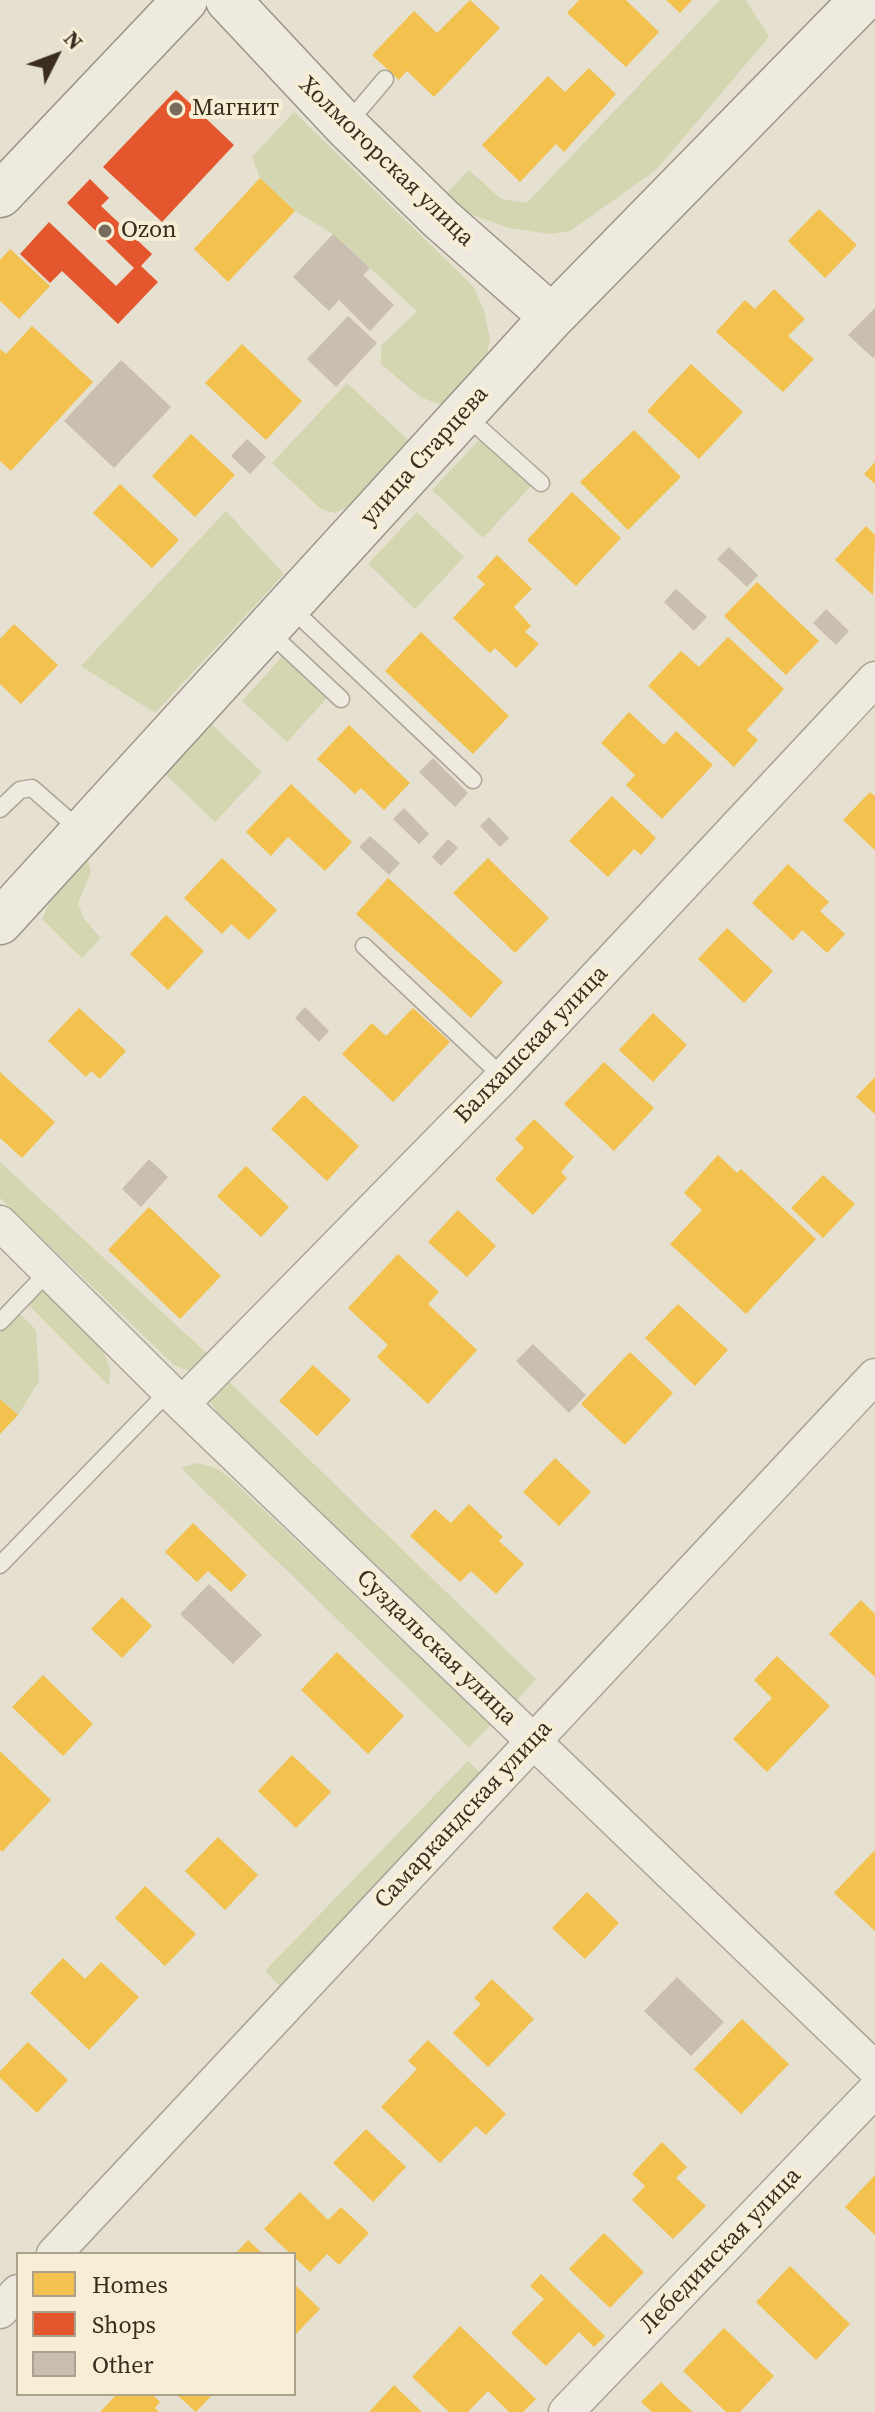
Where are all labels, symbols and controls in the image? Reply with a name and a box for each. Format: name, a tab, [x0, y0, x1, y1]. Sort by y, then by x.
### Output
north arrow	[16, 16, 96, 96]
text: N	[57, 24, 90, 56]
street label: Холмогорская улица	[292, 71, 480, 253]
place label: Магнит	[192, 95, 279, 123]
marker: Магнит	[167, 100, 185, 118]
place label: Ozon	[121, 217, 177, 245]
marker: Ozon	[96, 222, 114, 240]
street label: улица Старцева	[355, 380, 495, 532]
street label: Балхашская улица	[449, 960, 615, 1130]
street label: Суздальская улица	[350, 1564, 522, 1732]
street label: Самаркандская улица	[369, 1715, 559, 1915]
street label: Лебединская улица	[634, 2162, 808, 2340]
legend	[16, 2252, 296, 2396]
text: Homes	[92, 2268, 168, 2301]
text: Shops	[92, 2308, 156, 2341]
text: Other	[92, 2348, 154, 2381]

